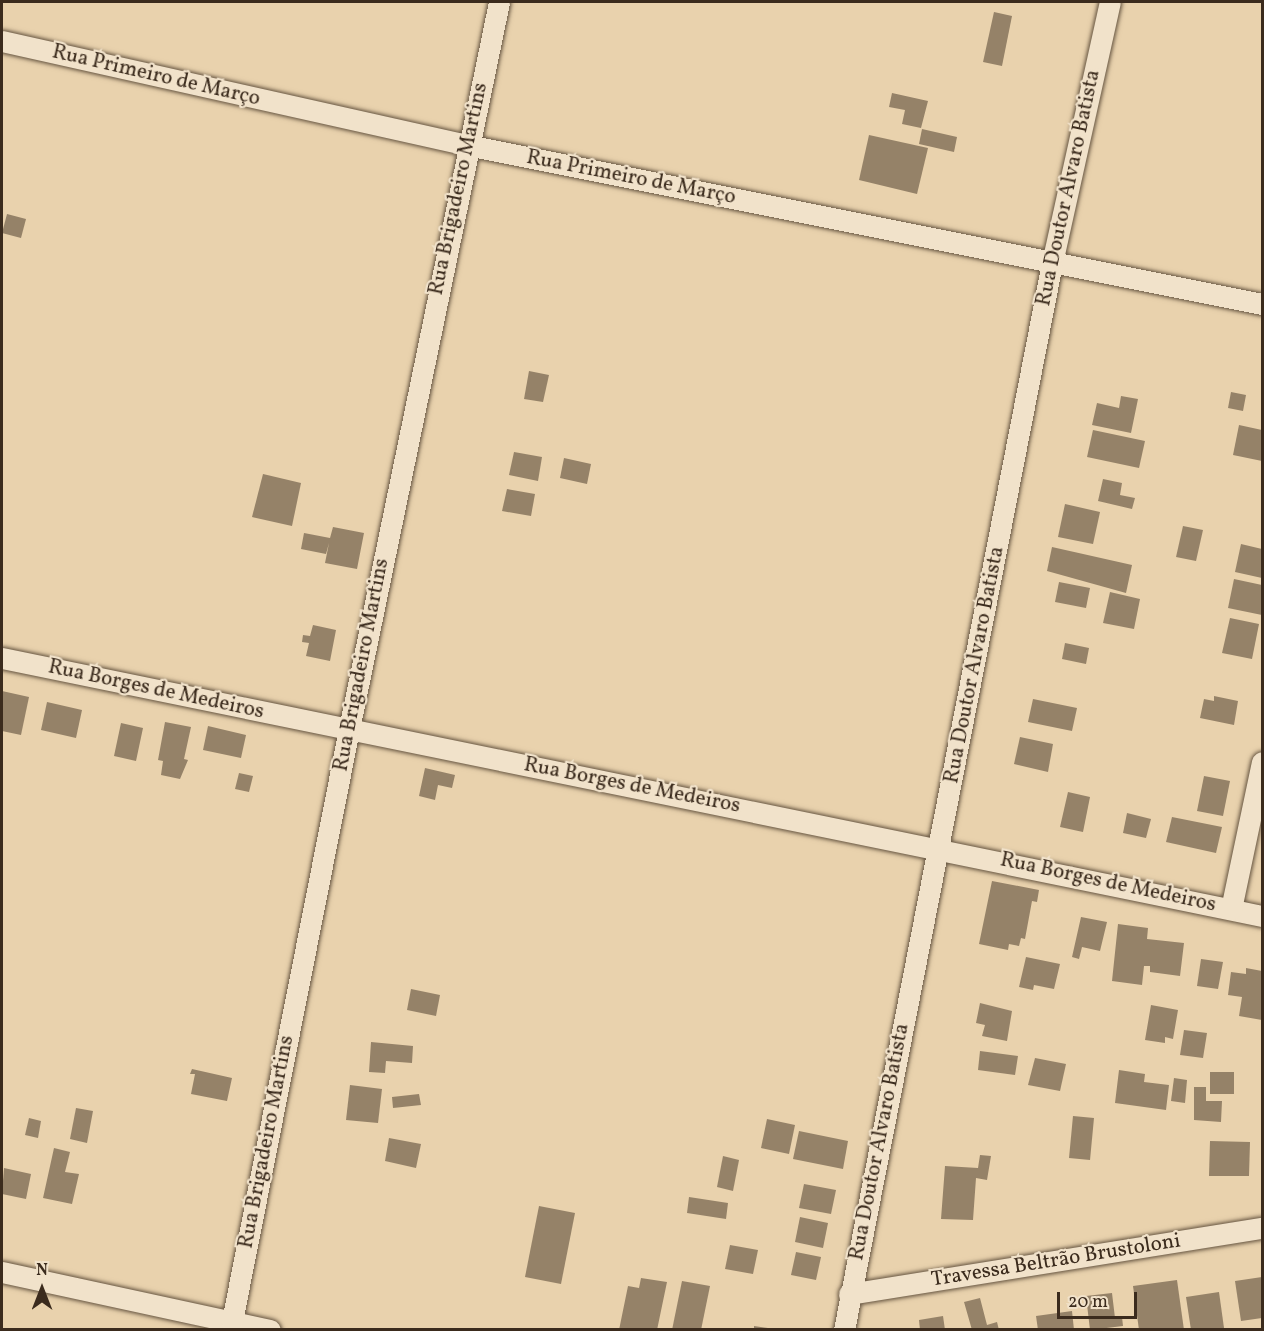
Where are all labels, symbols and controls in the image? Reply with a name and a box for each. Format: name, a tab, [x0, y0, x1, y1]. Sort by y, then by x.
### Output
street label: Rua Primeiro de Março	[50, 40, 262, 112]
street label: Rua Doutor Alvaro Batista	[1032, 67, 1106, 309]
street label: Rua Brigadeiro Martins	[424, 80, 494, 298]
street label: Rua Primeiro de Março	[524, 145, 738, 211]
street label: Rua Doutor Alvaro Batista	[940, 544, 1010, 786]
street label: Rua Brigadeiro Martins	[329, 556, 395, 774]
street label: Rua Borges de Medeiros	[46, 655, 266, 725]
street label: Rua Borges de Medeiros	[522, 753, 742, 819]
street label: Rua Borges de Medeiros	[998, 848, 1218, 918]
street label: Rua Doutor Alvaro Batista	[845, 1021, 915, 1263]
street label: Rua Brigadeiro Martins	[234, 1033, 300, 1251]
street label: Travessa Beltrão Brustoloni	[930, 1229, 1182, 1293]
north arrow	[12, 1259, 72, 1319]
text: N	[36, 1260, 48, 1282]
scale bar	[1060, 1280, 1140, 1318]
text: 20 m	[1068, 1290, 1108, 1315]

